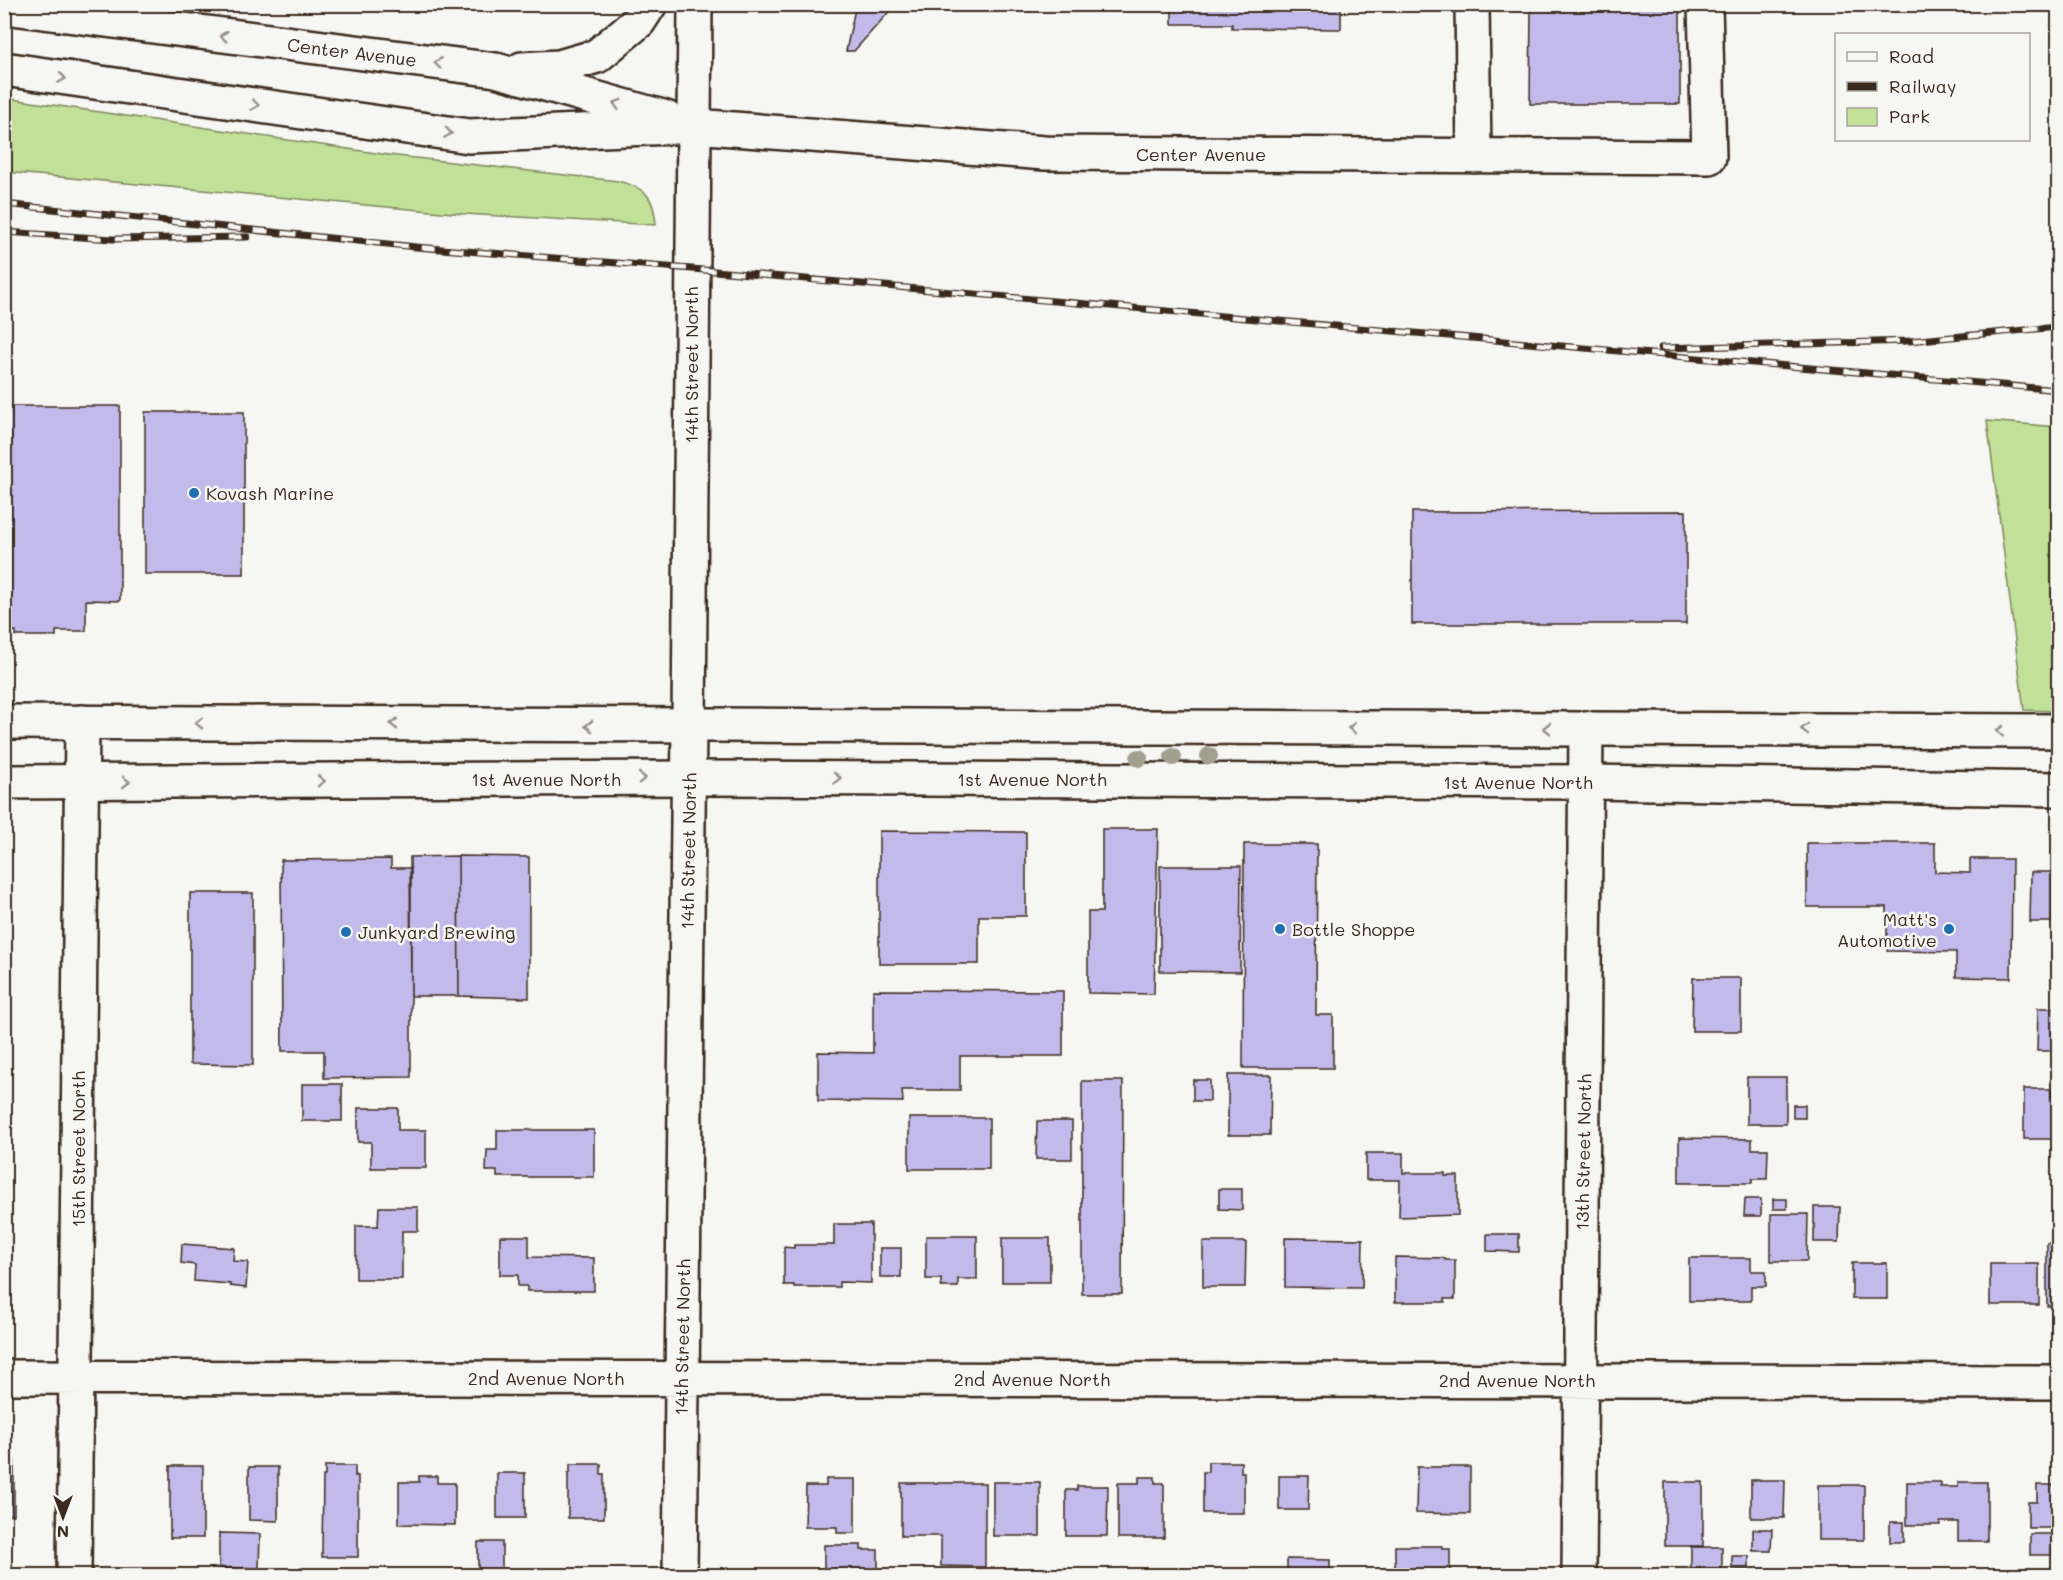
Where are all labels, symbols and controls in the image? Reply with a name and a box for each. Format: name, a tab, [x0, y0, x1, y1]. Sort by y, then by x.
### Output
one-way arrow	[219, 30, 228, 42]
street label: Center Avenue	[286, 32, 418, 72]
legend	[1835, 33, 2030, 141]
text: Road	[1889, 44, 1934, 68]
one-way arrow	[433, 58, 442, 70]
one-way arrow	[58, 71, 67, 83]
text: Railway	[1889, 74, 1956, 98]
one-way arrow	[251, 99, 260, 111]
one-way arrow	[612, 99, 623, 111]
text: Park	[1889, 104, 1930, 128]
one-way arrow	[444, 127, 453, 139]
street label: Center Avenue	[1136, 142, 1266, 166]
street label: 14th Street North	[679, 287, 703, 443]
place label: Kovash Marine	[206, 481, 334, 505]
marker: Kovash Marine	[187, 486, 201, 500]
one-way arrow	[195, 717, 204, 729]
one-way arrow	[389, 718, 398, 730]
one-way arrow	[584, 720, 593, 732]
one-way arrow	[1348, 722, 1357, 734]
one-way arrow	[1543, 722, 1552, 734]
one-way arrow	[1801, 723, 1810, 735]
one-way arrow	[1996, 724, 2005, 737]
street label: 1st Avenue North	[471, 767, 621, 791]
street label: 1st Avenue North	[957, 767, 1107, 791]
street label: 1st Avenue North	[1443, 770, 1593, 794]
one-way arrow	[637, 772, 646, 784]
one-way arrow	[832, 772, 841, 785]
street label: 14th Street North	[675, 773, 701, 929]
one-way arrow	[316, 775, 325, 787]
one-way arrow	[121, 776, 130, 788]
place label: Matt's Automotive	[1837, 907, 1937, 952]
place label: Bottle Shoppe	[1292, 917, 1415, 941]
place label: Junkyard Brewing	[358, 920, 515, 944]
marker: Bottle Shoppe	[1273, 922, 1287, 936]
marker: Matt's Automotive	[1942, 922, 1956, 936]
marker: Junkyard Brewing	[339, 925, 353, 939]
street label: 15th Street North	[66, 1071, 90, 1227]
street label: 13th Street North	[1570, 1074, 1596, 1230]
street label: 14th Street North	[669, 1259, 695, 1415]
street label: 2nd Avenue North	[468, 1366, 624, 1390]
street label: 2nd Avenue North	[954, 1367, 1110, 1391]
street label: 2nd Avenue North	[1439, 1368, 1595, 1392]
north arrow	[33, 1487, 93, 1547]
text: N	[57, 1522, 69, 1543]

